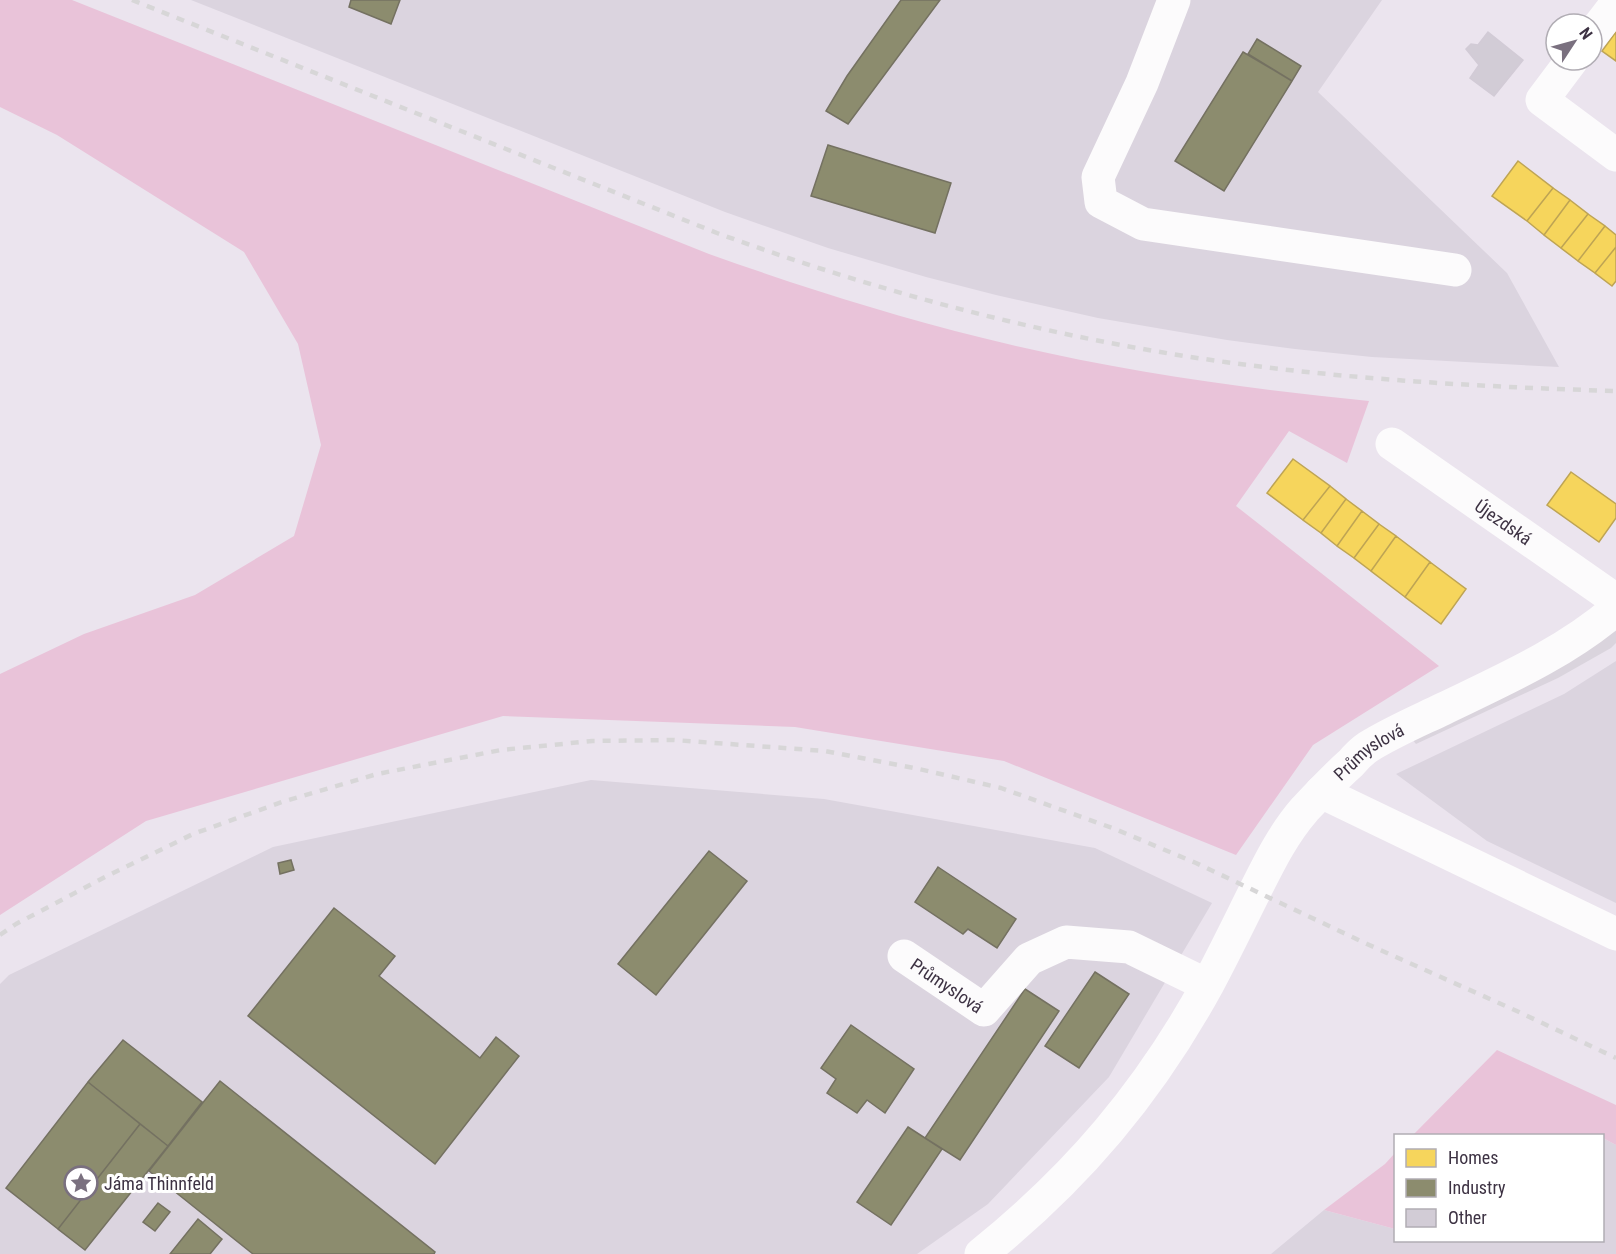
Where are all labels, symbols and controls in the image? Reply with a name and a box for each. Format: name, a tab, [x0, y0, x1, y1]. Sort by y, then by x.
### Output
north arrow	[1544, 12, 1604, 72]
text: N	[1575, 24, 1596, 43]
street label: Újezdská	[1471, 495, 1536, 549]
street label: Průmyslová	[1329, 719, 1407, 784]
street label: Průmyslová	[907, 953, 987, 1017]
legend	[1394, 1134, 1604, 1242]
text: Homes	[1448, 1147, 1498, 1168]
place icon: Jáma Thinnfeld	[63, 1165, 99, 1201]
place label: Jáma Thinnfeld	[104, 1173, 214, 1194]
text: Industry	[1448, 1177, 1506, 1198]
text: Other	[1448, 1207, 1487, 1228]

